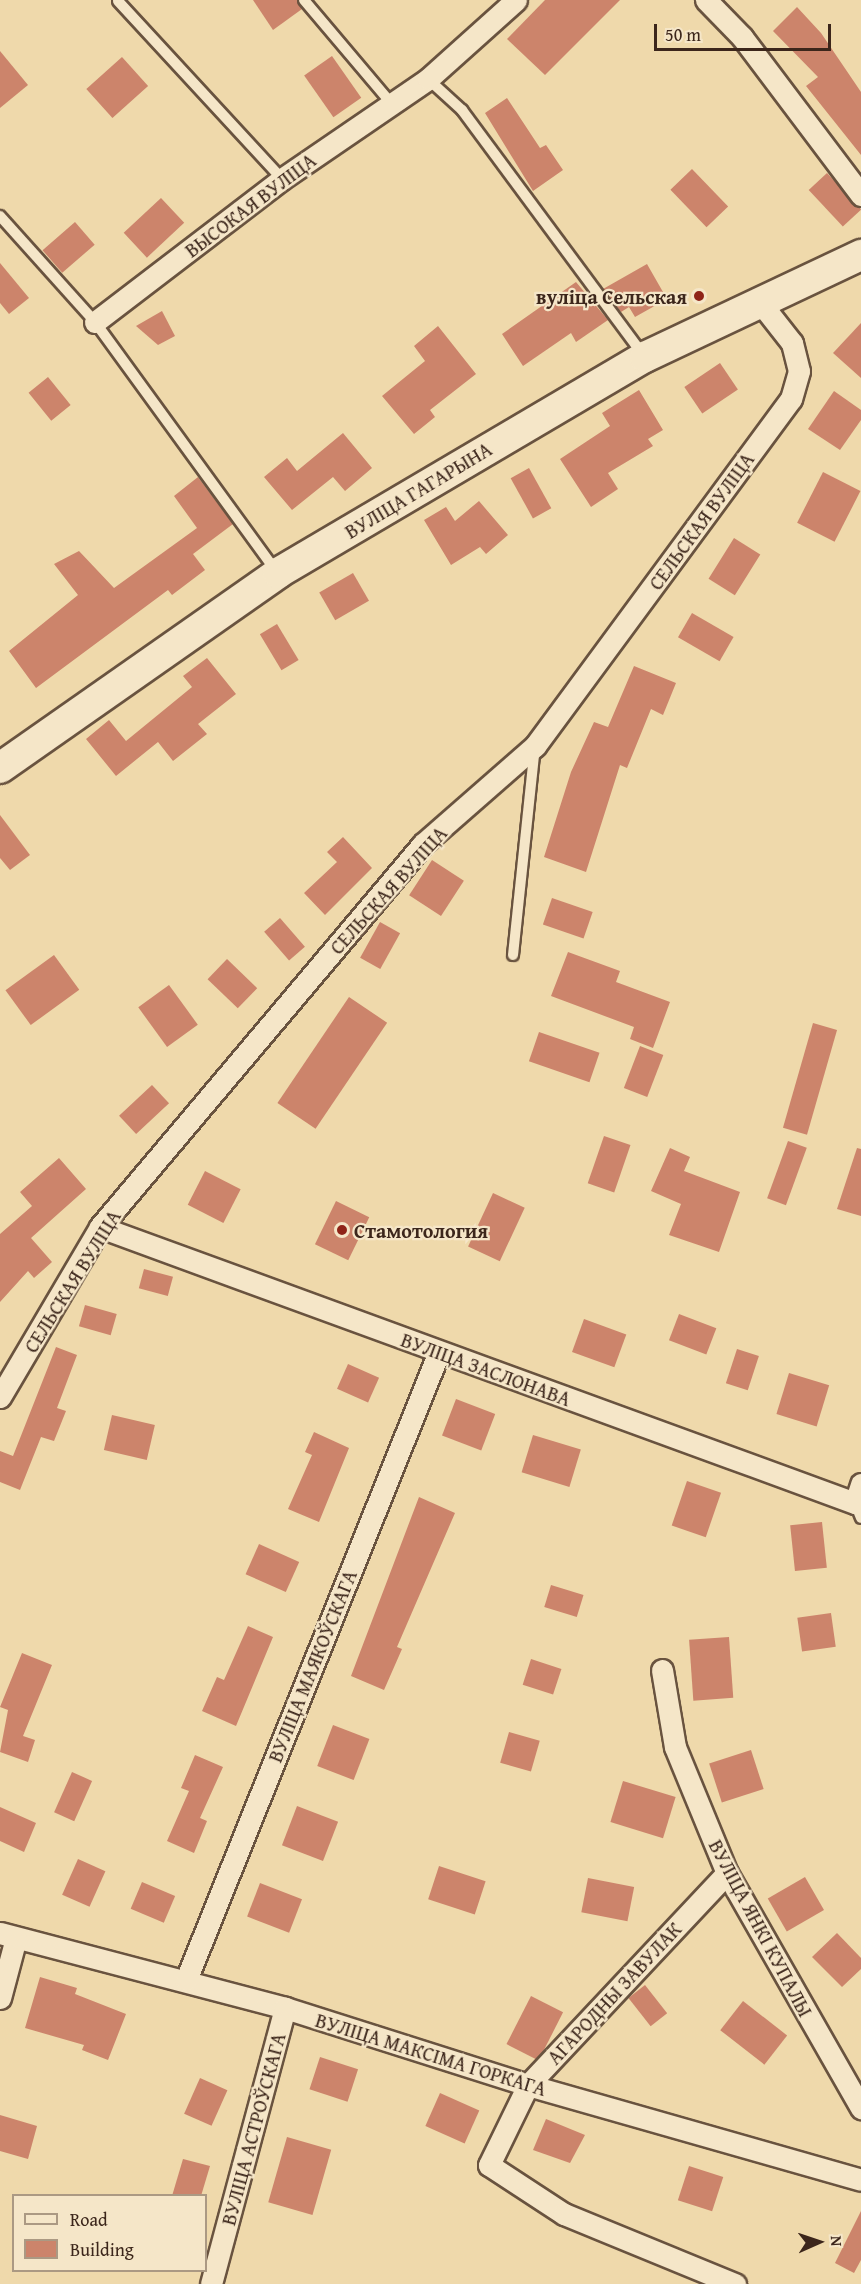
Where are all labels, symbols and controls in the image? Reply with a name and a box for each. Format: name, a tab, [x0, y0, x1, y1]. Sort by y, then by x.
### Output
scale bar	[657, 12, 834, 50]
text: 50 m	[665, 21, 701, 48]
street label: ВЫСОКАЯ ВУЛІЦА	[180, 148, 320, 262]
place label: вуліца Сельская	[536, 284, 687, 308]
marker: вуліца Сельская	[692, 289, 706, 303]
street label: ВУЛІЦА ГАГАРЫНА	[340, 437, 496, 543]
street label: СЕЛЬСКАЯ ВУЛІЦА	[643, 448, 759, 594]
street label: СЕЛЬСКАЯ ВУЛІЦА	[324, 821, 452, 959]
street label: СЕЛЬСКАЯ ВУЛІЦА	[18, 1205, 126, 1357]
place label: Стамотология	[354, 1218, 488, 1242]
marker: Стамотология	[335, 1223, 349, 1237]
street label: ВУЛІЦА ЗАСЛОНАВА	[398, 1327, 574, 1411]
street label: ВУЛІЦА МАЯКОЎСКАГА	[262, 1566, 362, 1766]
street label: ВУЛІЦА ЯНКІ КУПАЛЫ	[704, 1835, 818, 2021]
street label: АГАРОДНЫ ЗАВУЛАК	[542, 1917, 686, 2069]
street label: ВУЛІЦА МАКСІМА ГОРКАГА	[313, 2007, 549, 2101]
street label: ВУЛІЦА АСТРОЎСКАГА	[216, 2030, 290, 2228]
legend	[12, 2194, 207, 2272]
text: Road	[70, 2206, 108, 2233]
north arrow	[789, 2212, 849, 2272]
text: N	[825, 2235, 849, 2247]
text: Building	[70, 2236, 134, 2263]

